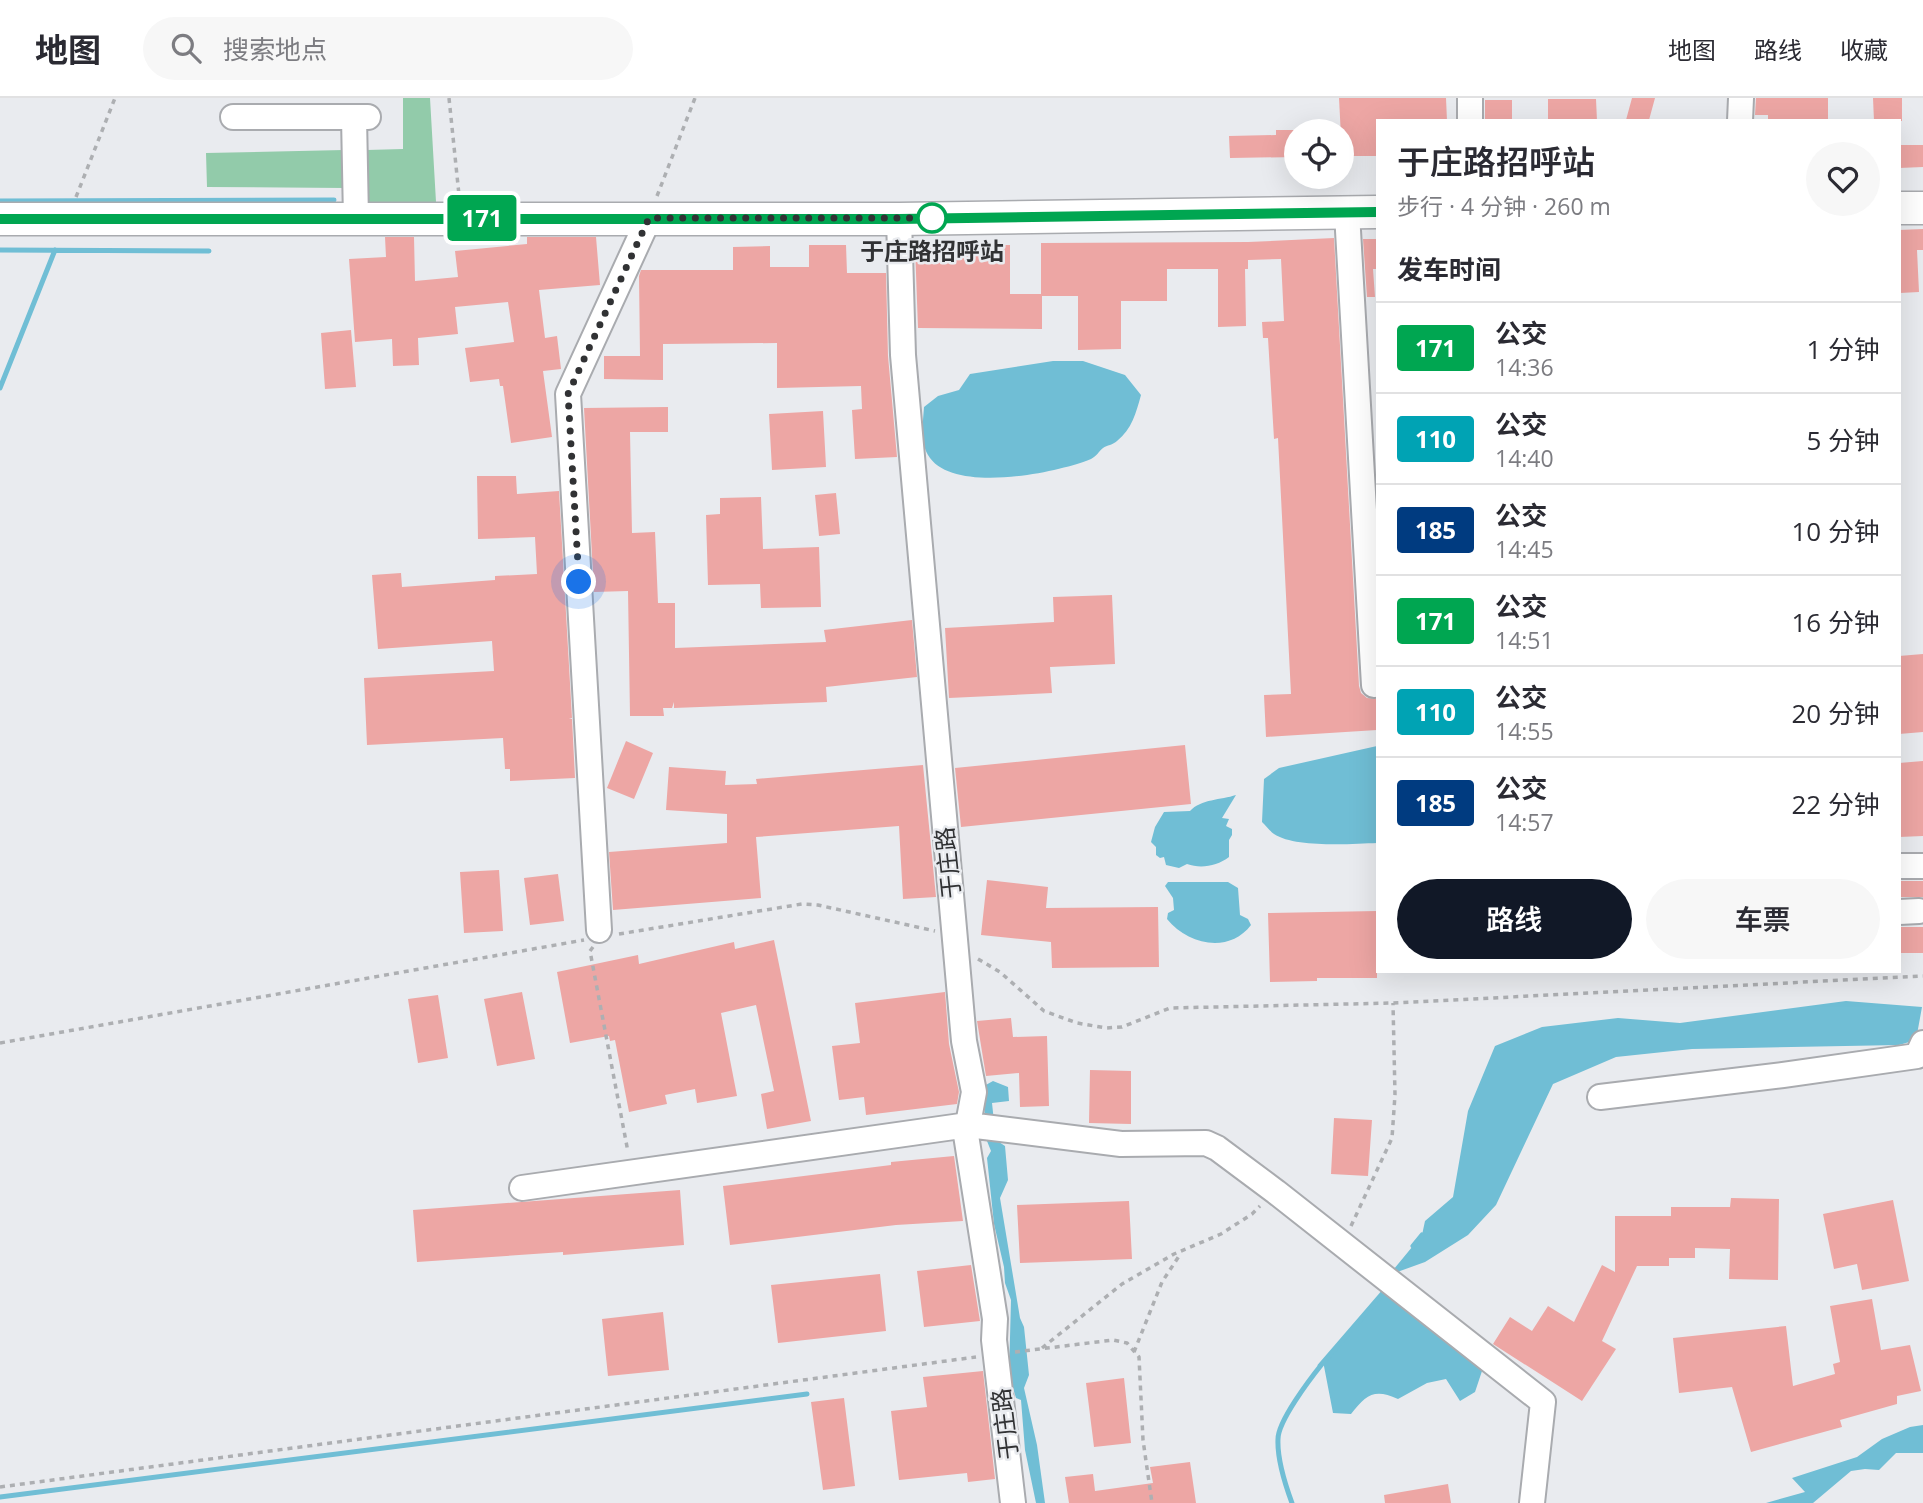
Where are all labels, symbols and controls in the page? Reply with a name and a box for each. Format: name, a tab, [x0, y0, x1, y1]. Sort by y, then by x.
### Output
search box	[143, 17, 633, 80]
text: 地图	[35, 27, 101, 72]
icon: search	[167, 29, 205, 67]
text: 搜索地点	[223, 31, 327, 67]
text: 地图	[1668, 33, 1716, 66]
text: 路线	[1754, 33, 1802, 66]
text: 收藏	[1840, 33, 1888, 66]
map controls	[1284, 119, 1354, 189]
button: locate	[1284, 119, 1354, 189]
text: 于庄路招呼站	[1397, 139, 1595, 184]
button: heart	[1806, 142, 1880, 216]
text: 步行 · 4 分钟 · 260 m	[1397, 190, 1611, 222]
line badge: 171	[442, 195, 522, 241]
text: 171	[461, 201, 503, 234]
marker: 于庄路招呼站	[917, 203, 947, 233]
place label: 于庄路招呼站	[860, 234, 1004, 267]
text: 发车时间	[1397, 251, 1501, 287]
text: 公交	[1495, 315, 1547, 351]
text: 171	[1415, 331, 1456, 364]
text: 1 分钟	[1806, 331, 1880, 367]
text: 14:36	[1495, 351, 1554, 383]
text: 公交	[1495, 406, 1547, 442]
text: 110	[1415, 422, 1456, 455]
text: 5 分钟	[1806, 422, 1880, 458]
text: 14:40	[1495, 442, 1554, 474]
text: 公交	[1495, 497, 1547, 533]
text: 185	[1415, 513, 1456, 546]
text: 10 分钟	[1792, 513, 1880, 549]
text: 14:45	[1495, 533, 1554, 565]
your location	[561, 564, 596, 599]
text: 公交	[1495, 588, 1547, 624]
text: 171	[1415, 604, 1456, 637]
text: 16 分钟	[1792, 604, 1880, 640]
text: 14:51	[1495, 624, 1554, 656]
text: 公交	[1495, 679, 1547, 715]
text: 110	[1415, 695, 1456, 728]
text: 20 分钟	[1792, 695, 1880, 731]
text: 14:55	[1495, 715, 1554, 747]
text: 公交	[1495, 770, 1547, 806]
text: 185	[1415, 786, 1456, 819]
text: 22 分钟	[1792, 786, 1880, 822]
text: 14:57	[1495, 806, 1554, 838]
street label: 于庄路	[927, 825, 967, 901]
button: 路线	[1397, 879, 1632, 959]
button: 车票	[1646, 879, 1880, 959]
street label: 于庄路	[983, 1386, 1025, 1462]

